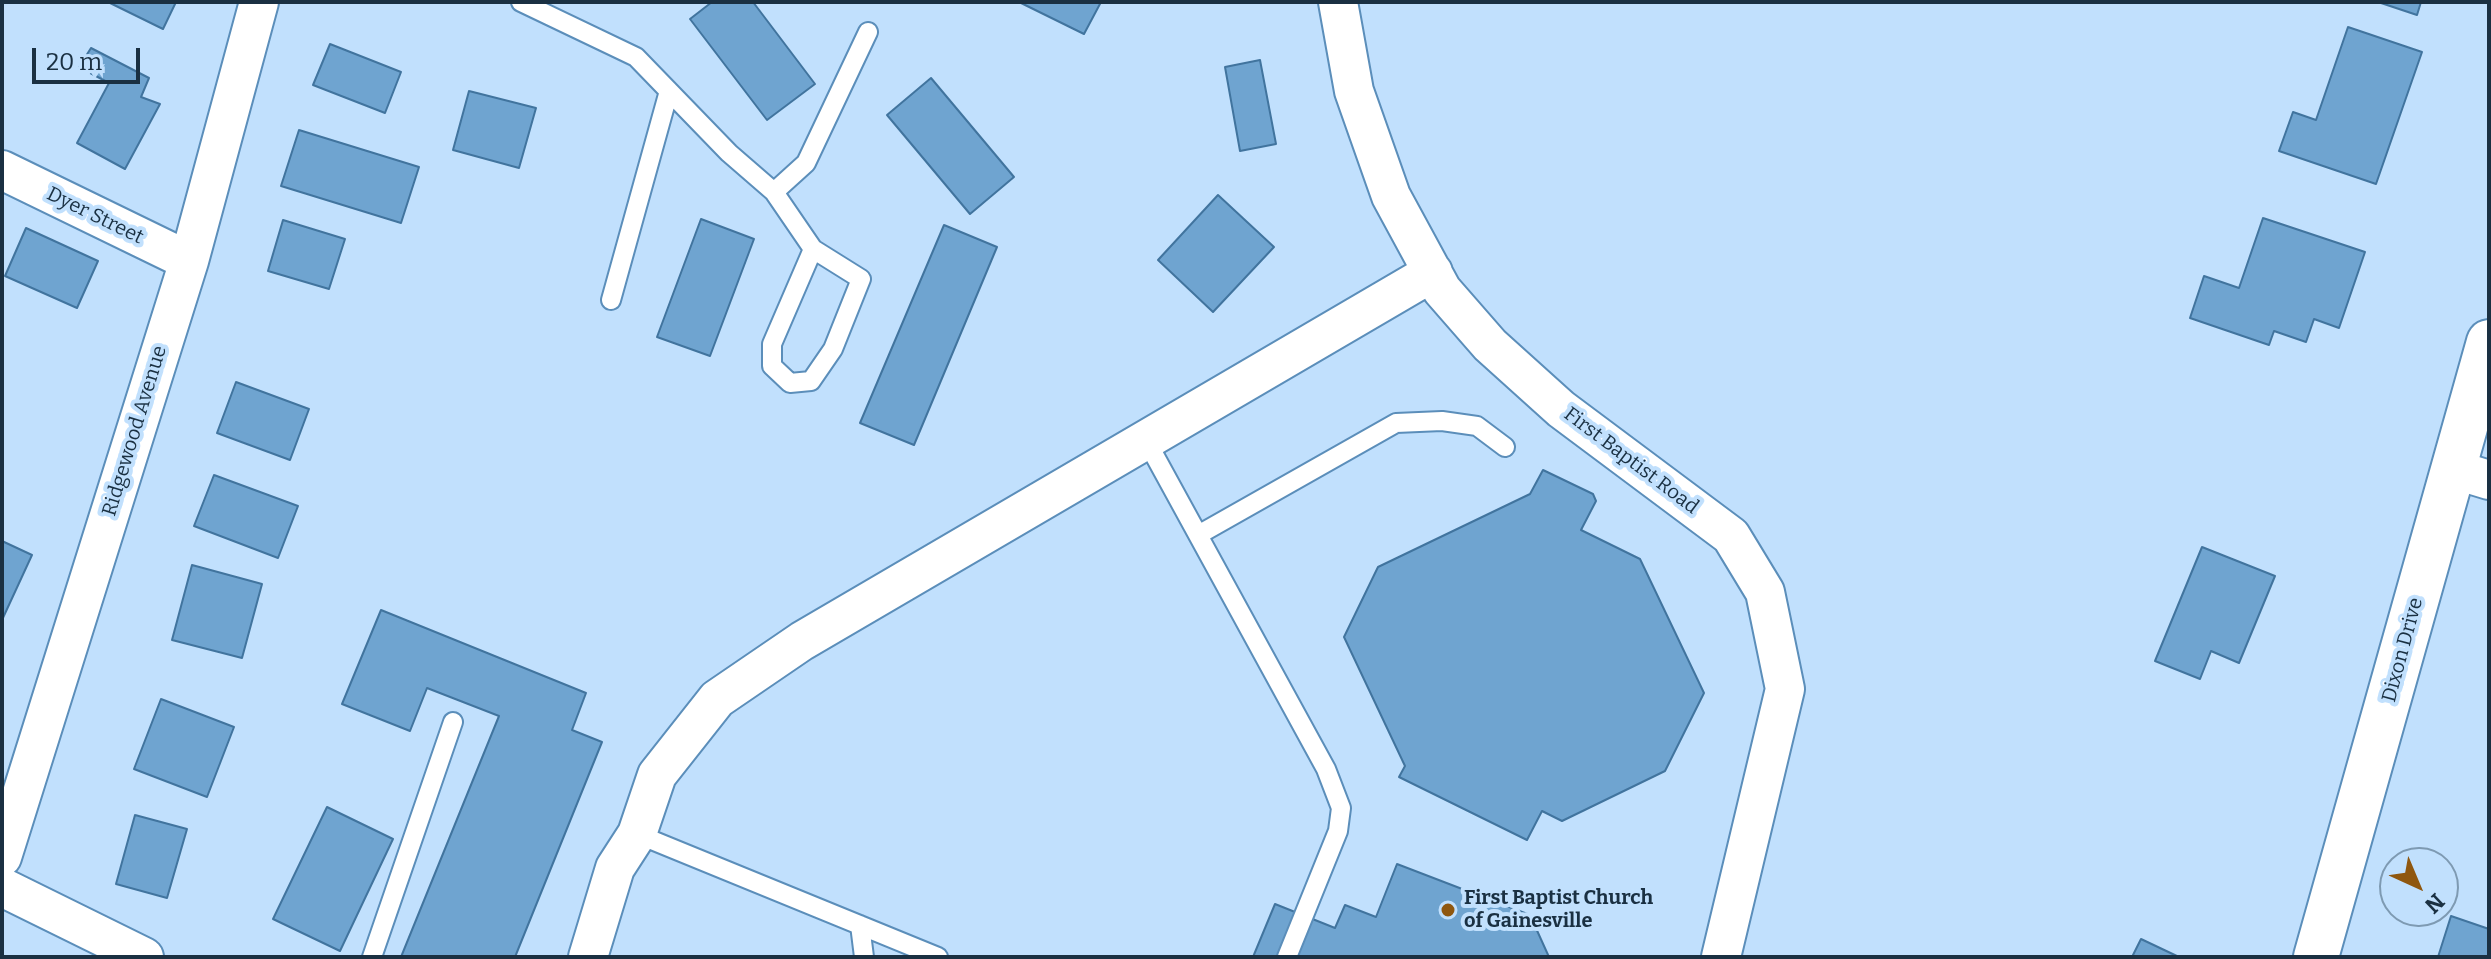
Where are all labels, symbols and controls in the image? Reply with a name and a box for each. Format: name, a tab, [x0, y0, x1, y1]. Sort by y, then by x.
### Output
scale bar	[36, 32, 144, 82]
text: 20 m	[46, 48, 102, 76]
street label: Dyer Street	[43, 182, 147, 250]
street label: Ridgewood Avenue	[98, 343, 172, 519]
street label: First Baptist Road	[1559, 402, 1703, 520]
street label: Dixon Drive	[2378, 595, 2428, 705]
north arrow	[2379, 847, 2459, 927]
place label: First Baptist Church of Gainesville	[1464, 886, 1653, 933]
text: N	[2419, 888, 2450, 919]
marker: First Baptist Church of Gainesville	[1439, 901, 1457, 919]

